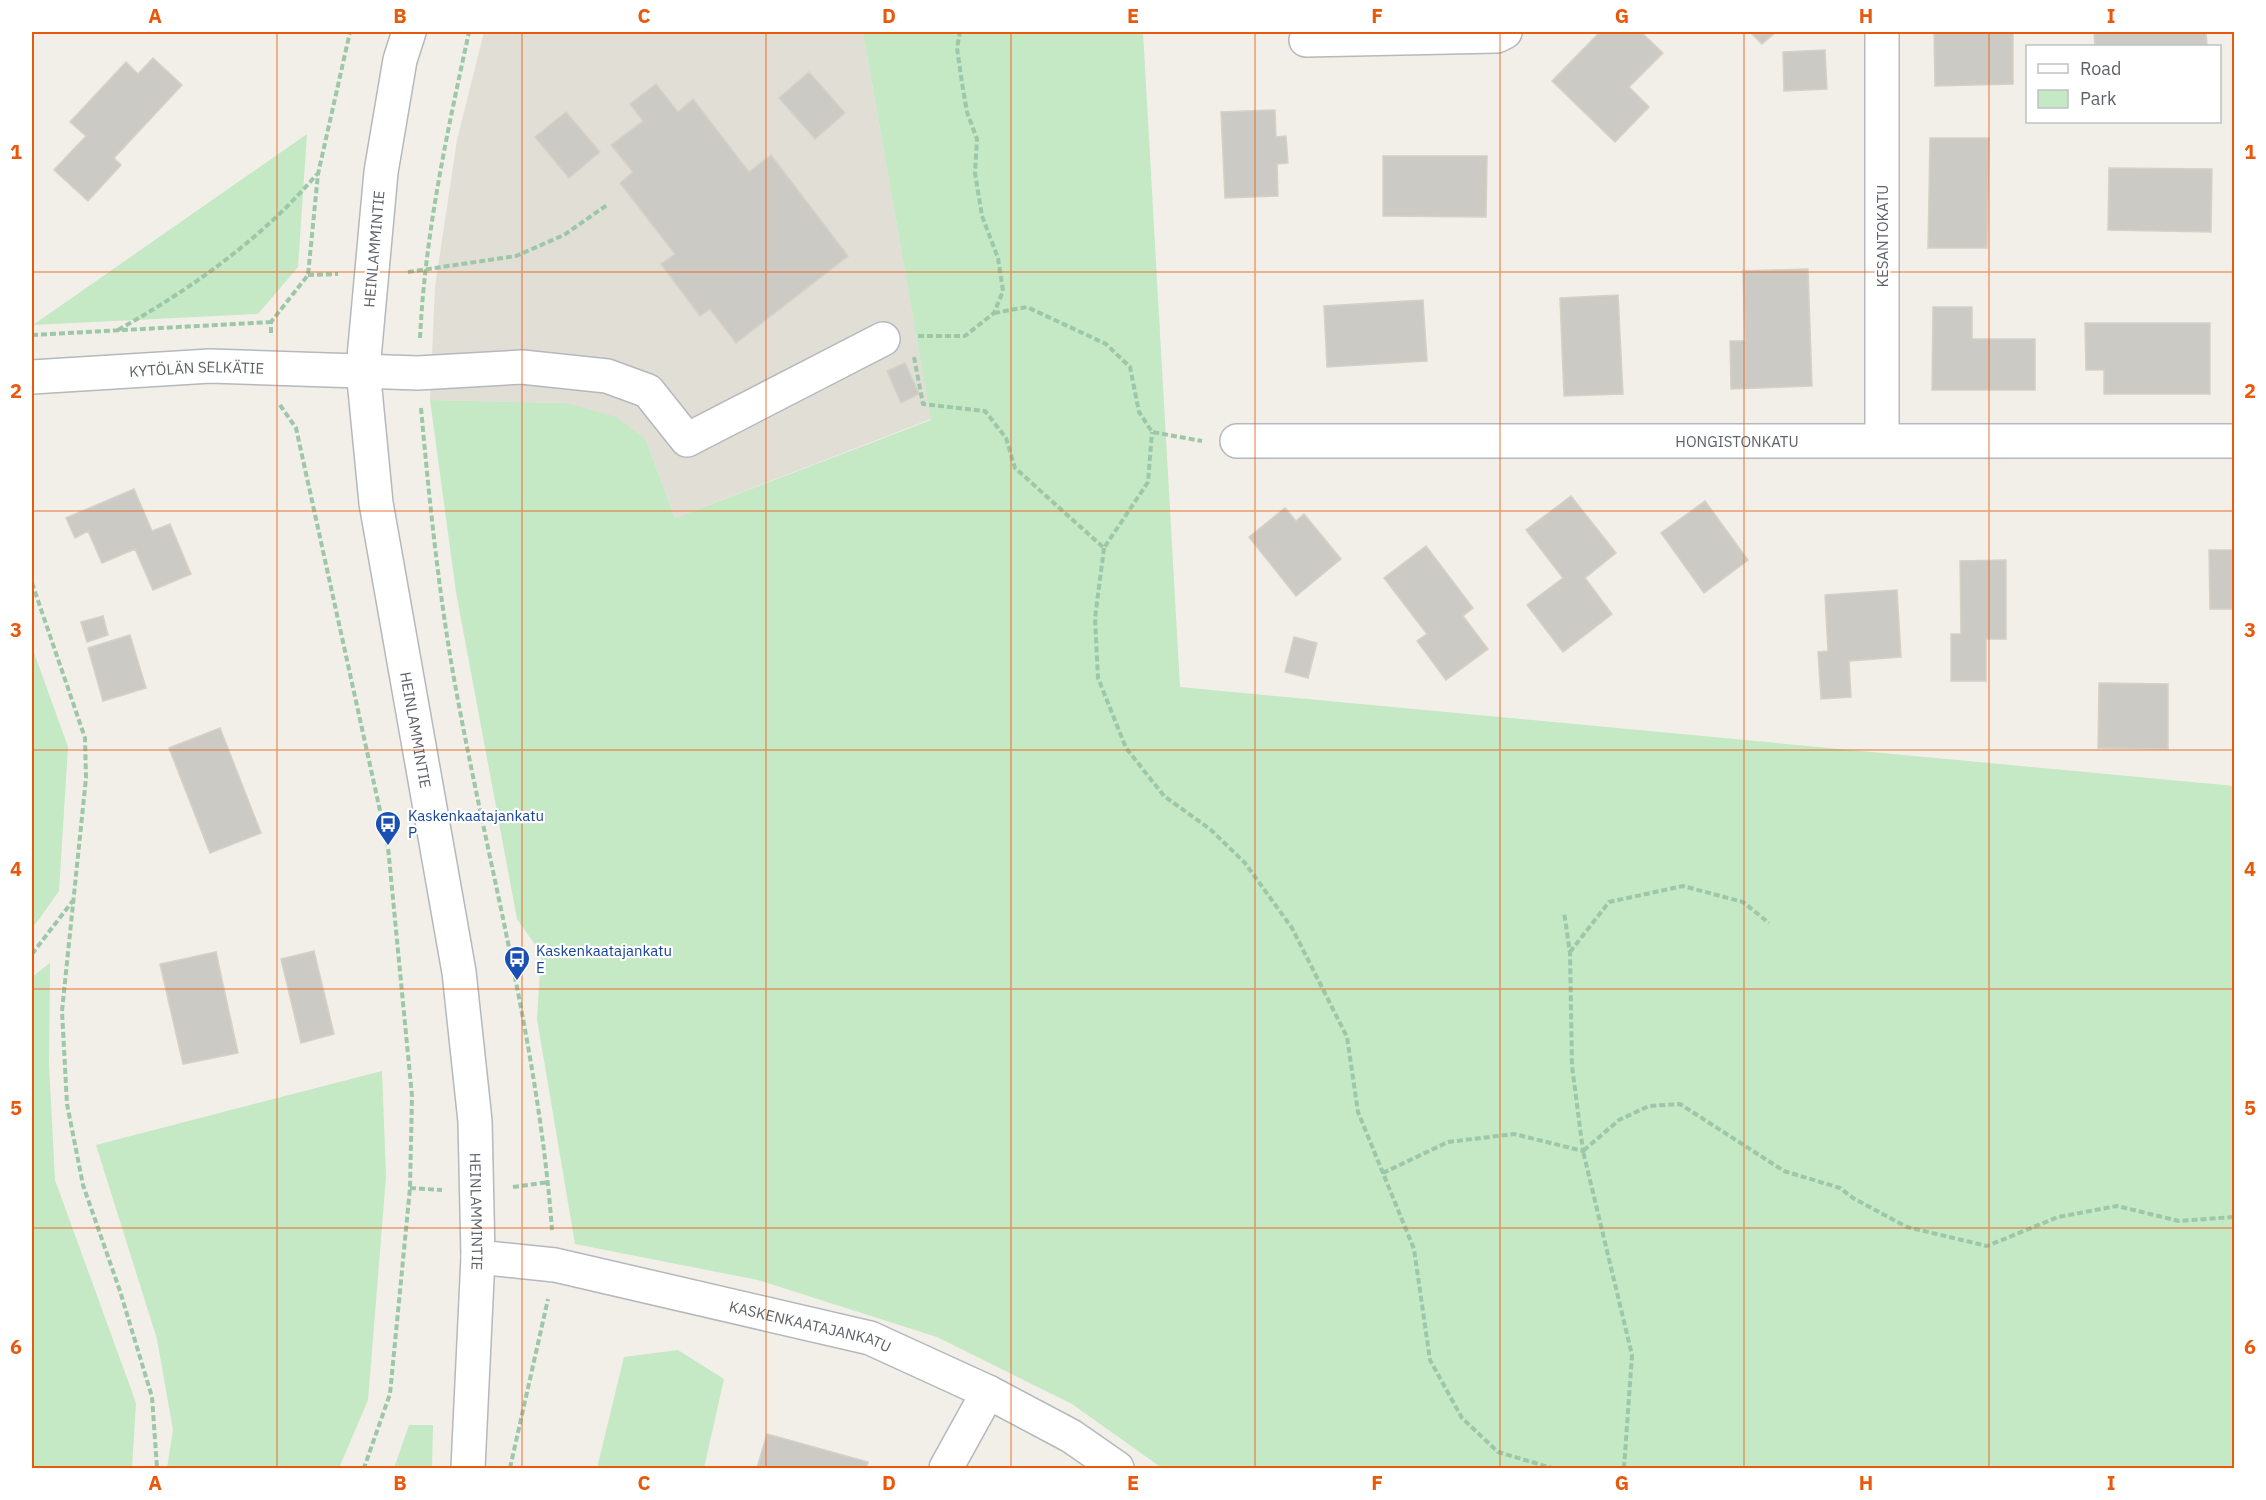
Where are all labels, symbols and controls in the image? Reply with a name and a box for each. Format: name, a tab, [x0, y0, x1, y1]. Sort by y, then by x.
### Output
text: A	[148, 2, 162, 29]
text: B	[393, 2, 407, 29]
text: C	[637, 2, 651, 29]
text: D	[882, 2, 896, 29]
text: E	[1127, 2, 1139, 29]
text: F	[1371, 2, 1383, 29]
text: G	[1615, 2, 1629, 29]
text: H	[1859, 2, 1873, 29]
text: I	[2107, 2, 2115, 29]
legend	[2026, 45, 2221, 123]
text: Road	[2080, 57, 2121, 80]
text: Park	[2080, 87, 2117, 110]
text: 1	[10, 138, 22, 165]
text: 1	[2244, 138, 2256, 165]
street label: KESANTOKATU	[1873, 185, 1892, 288]
street label: HEINLAMMINTIE	[359, 190, 389, 308]
street label: KYTÖLÄN SELKÄTIE	[129, 356, 265, 380]
text: 2	[10, 377, 22, 404]
text: 2	[2244, 377, 2256, 404]
street label: HONGISTONKATU	[1675, 432, 1799, 451]
text: 3	[10, 616, 22, 643]
text: 3	[2244, 616, 2256, 643]
street label: HEINLAMMINTIE	[397, 670, 436, 790]
place label: Kaskenkaatajankatu P	[408, 806, 544, 842]
bus stop icon: Kaskenkaatajankatu P	[373, 809, 403, 847]
text: 4	[10, 855, 22, 882]
text: 4	[2244, 855, 2256, 882]
place label: Kaskenkaatajankatu E	[536, 941, 672, 977]
bus stop icon: Kaskenkaatajankatu E	[502, 944, 532, 982]
text: 5	[10, 1094, 22, 1121]
text: 5	[2244, 1094, 2256, 1121]
street label: HEINLAMMINTIE	[466, 1152, 488, 1271]
street label: KASKENKAATAJANKATU	[727, 1296, 895, 1356]
text: 6	[10, 1333, 22, 1360]
text: 6	[2244, 1333, 2256, 1360]
text: A	[148, 1469, 162, 1496]
text: B	[393, 1469, 407, 1496]
text: C	[637, 1469, 651, 1496]
text: D	[882, 1469, 896, 1496]
text: E	[1127, 1469, 1139, 1496]
text: F	[1371, 1469, 1383, 1496]
text: G	[1615, 1469, 1629, 1496]
text: H	[1859, 1469, 1873, 1496]
text: I	[2107, 1469, 2115, 1496]

